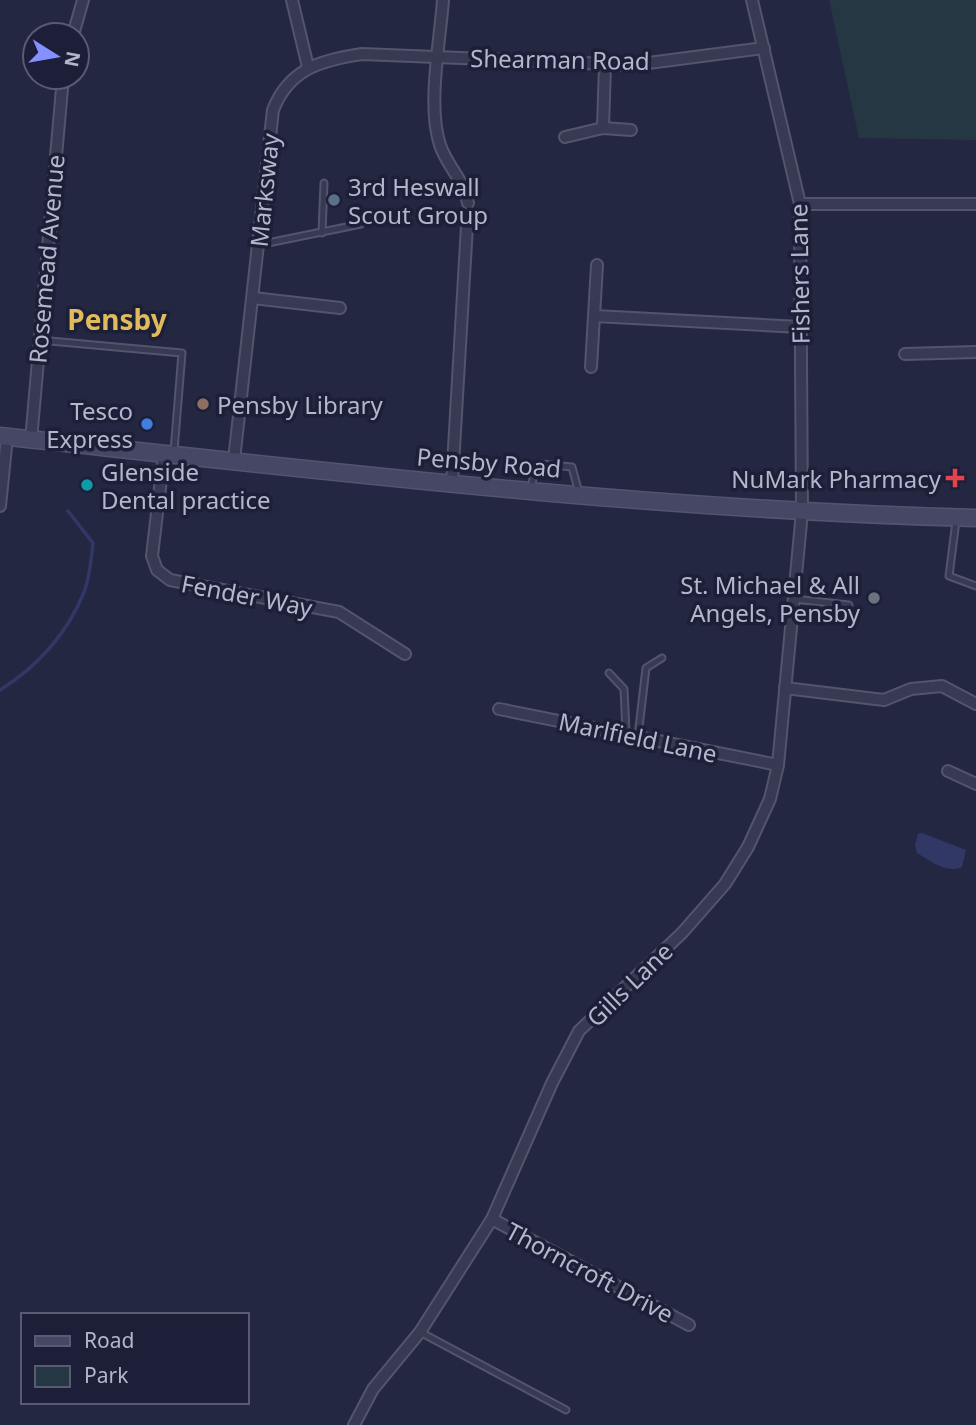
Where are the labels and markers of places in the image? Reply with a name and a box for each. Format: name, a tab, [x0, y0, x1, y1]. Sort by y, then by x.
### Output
place label: 3rd Heswall Scout Group	[348, 170, 488, 231]
marker: 3rd Heswall Scout Group	[326, 192, 342, 208]
place label: Pensby Library	[217, 388, 383, 421]
place label: Tesco Express	[46, 394, 133, 455]
marker: Pensby Library	[195, 396, 211, 412]
marker: Tesco Express	[139, 416, 155, 432]
place label: Glenside Dental practice	[101, 455, 271, 516]
place label: NuMark Pharmacy	[731, 462, 942, 495]
marker: NuMark Pharmacy	[947, 470, 963, 486]
marker: Glenside Dental practice	[79, 477, 95, 493]
place label: St. Michael & All Angels, Pensby	[680, 568, 861, 629]
marker: St. Michael & All Angels, Pensby	[866, 590, 882, 606]

